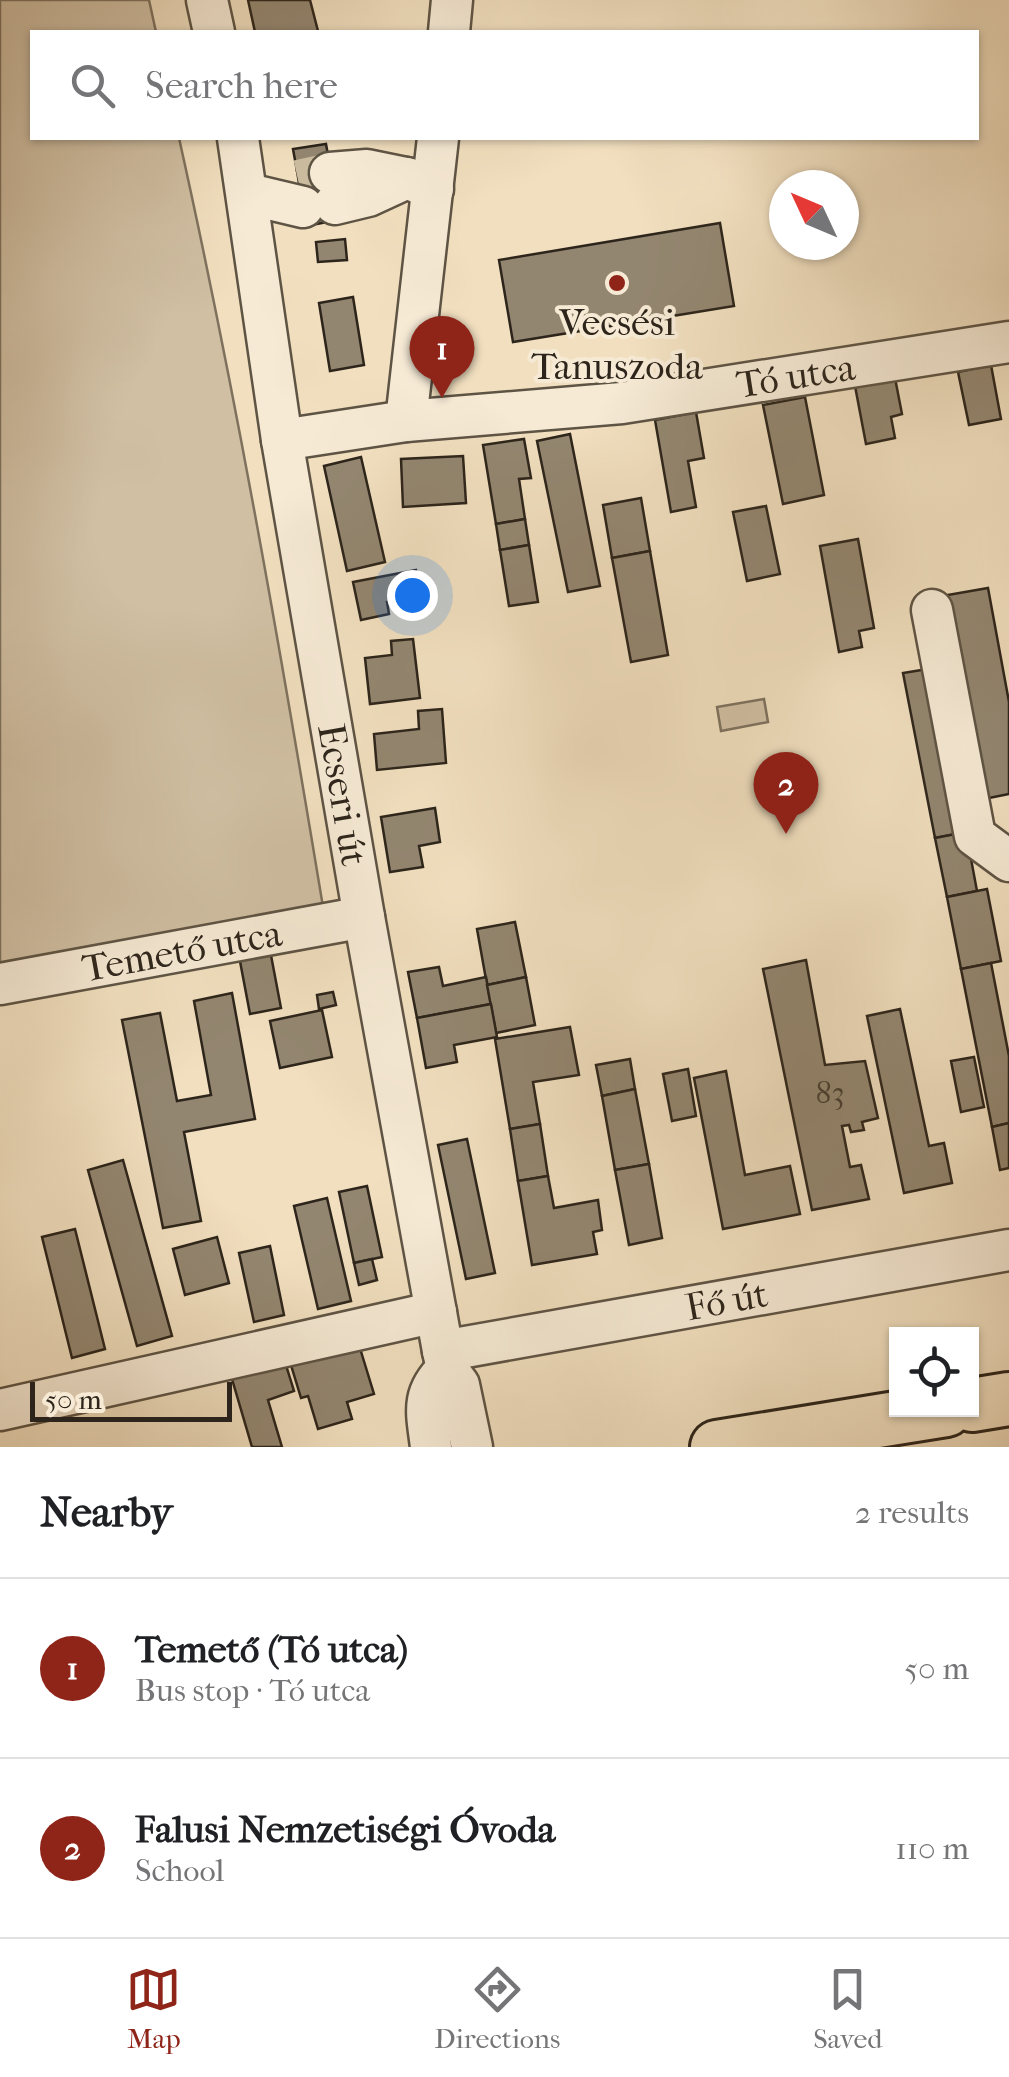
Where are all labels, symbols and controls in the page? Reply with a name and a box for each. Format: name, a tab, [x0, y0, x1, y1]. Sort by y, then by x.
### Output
search box	[30, 30, 979, 140]
icon: search	[65, 58, 120, 113]
text: Search here	[145, 63, 338, 108]
north arrow	[769, 170, 859, 260]
marker: Vecsési Tanuszoda	[606, 272, 628, 294]
place label: Vecsési Tanuszoda	[531, 300, 703, 389]
pin: 1	[410, 316, 474, 398]
street label: Tó utca	[733, 344, 859, 407]
your location	[387, 570, 438, 621]
street label: Ecseri út	[309, 720, 377, 869]
pin: 2	[754, 752, 818, 834]
street label: Temető utca	[79, 910, 286, 991]
house number: 83	[815, 1074, 845, 1111]
street label: Fő út	[682, 1271, 772, 1330]
map controls	[889, 1327, 979, 1417]
button: locate	[889, 1327, 979, 1417]
scale bar	[30, 1377, 232, 1422]
text: 50 m	[45, 1383, 102, 1416]
text: Nearby	[40, 1488, 172, 1537]
text: 2 results	[855, 1494, 969, 1531]
text: Temető (Tó utca)	[135, 1627, 408, 1672]
text: 1	[67, 1650, 78, 1687]
text: 50 m	[904, 1650, 969, 1687]
text: Bus stop · Tó utca	[135, 1672, 370, 1709]
text: Falusi Nemzetiségi Óvoda	[135, 1807, 555, 1852]
text: 2	[64, 1830, 81, 1867]
text: 110 m	[895, 1830, 969, 1867]
text: School	[135, 1852, 224, 1889]
tab: Map	[126, 1962, 181, 2055]
tab: Directions	[434, 1962, 560, 2055]
tab: Saved	[813, 1962, 883, 2055]

